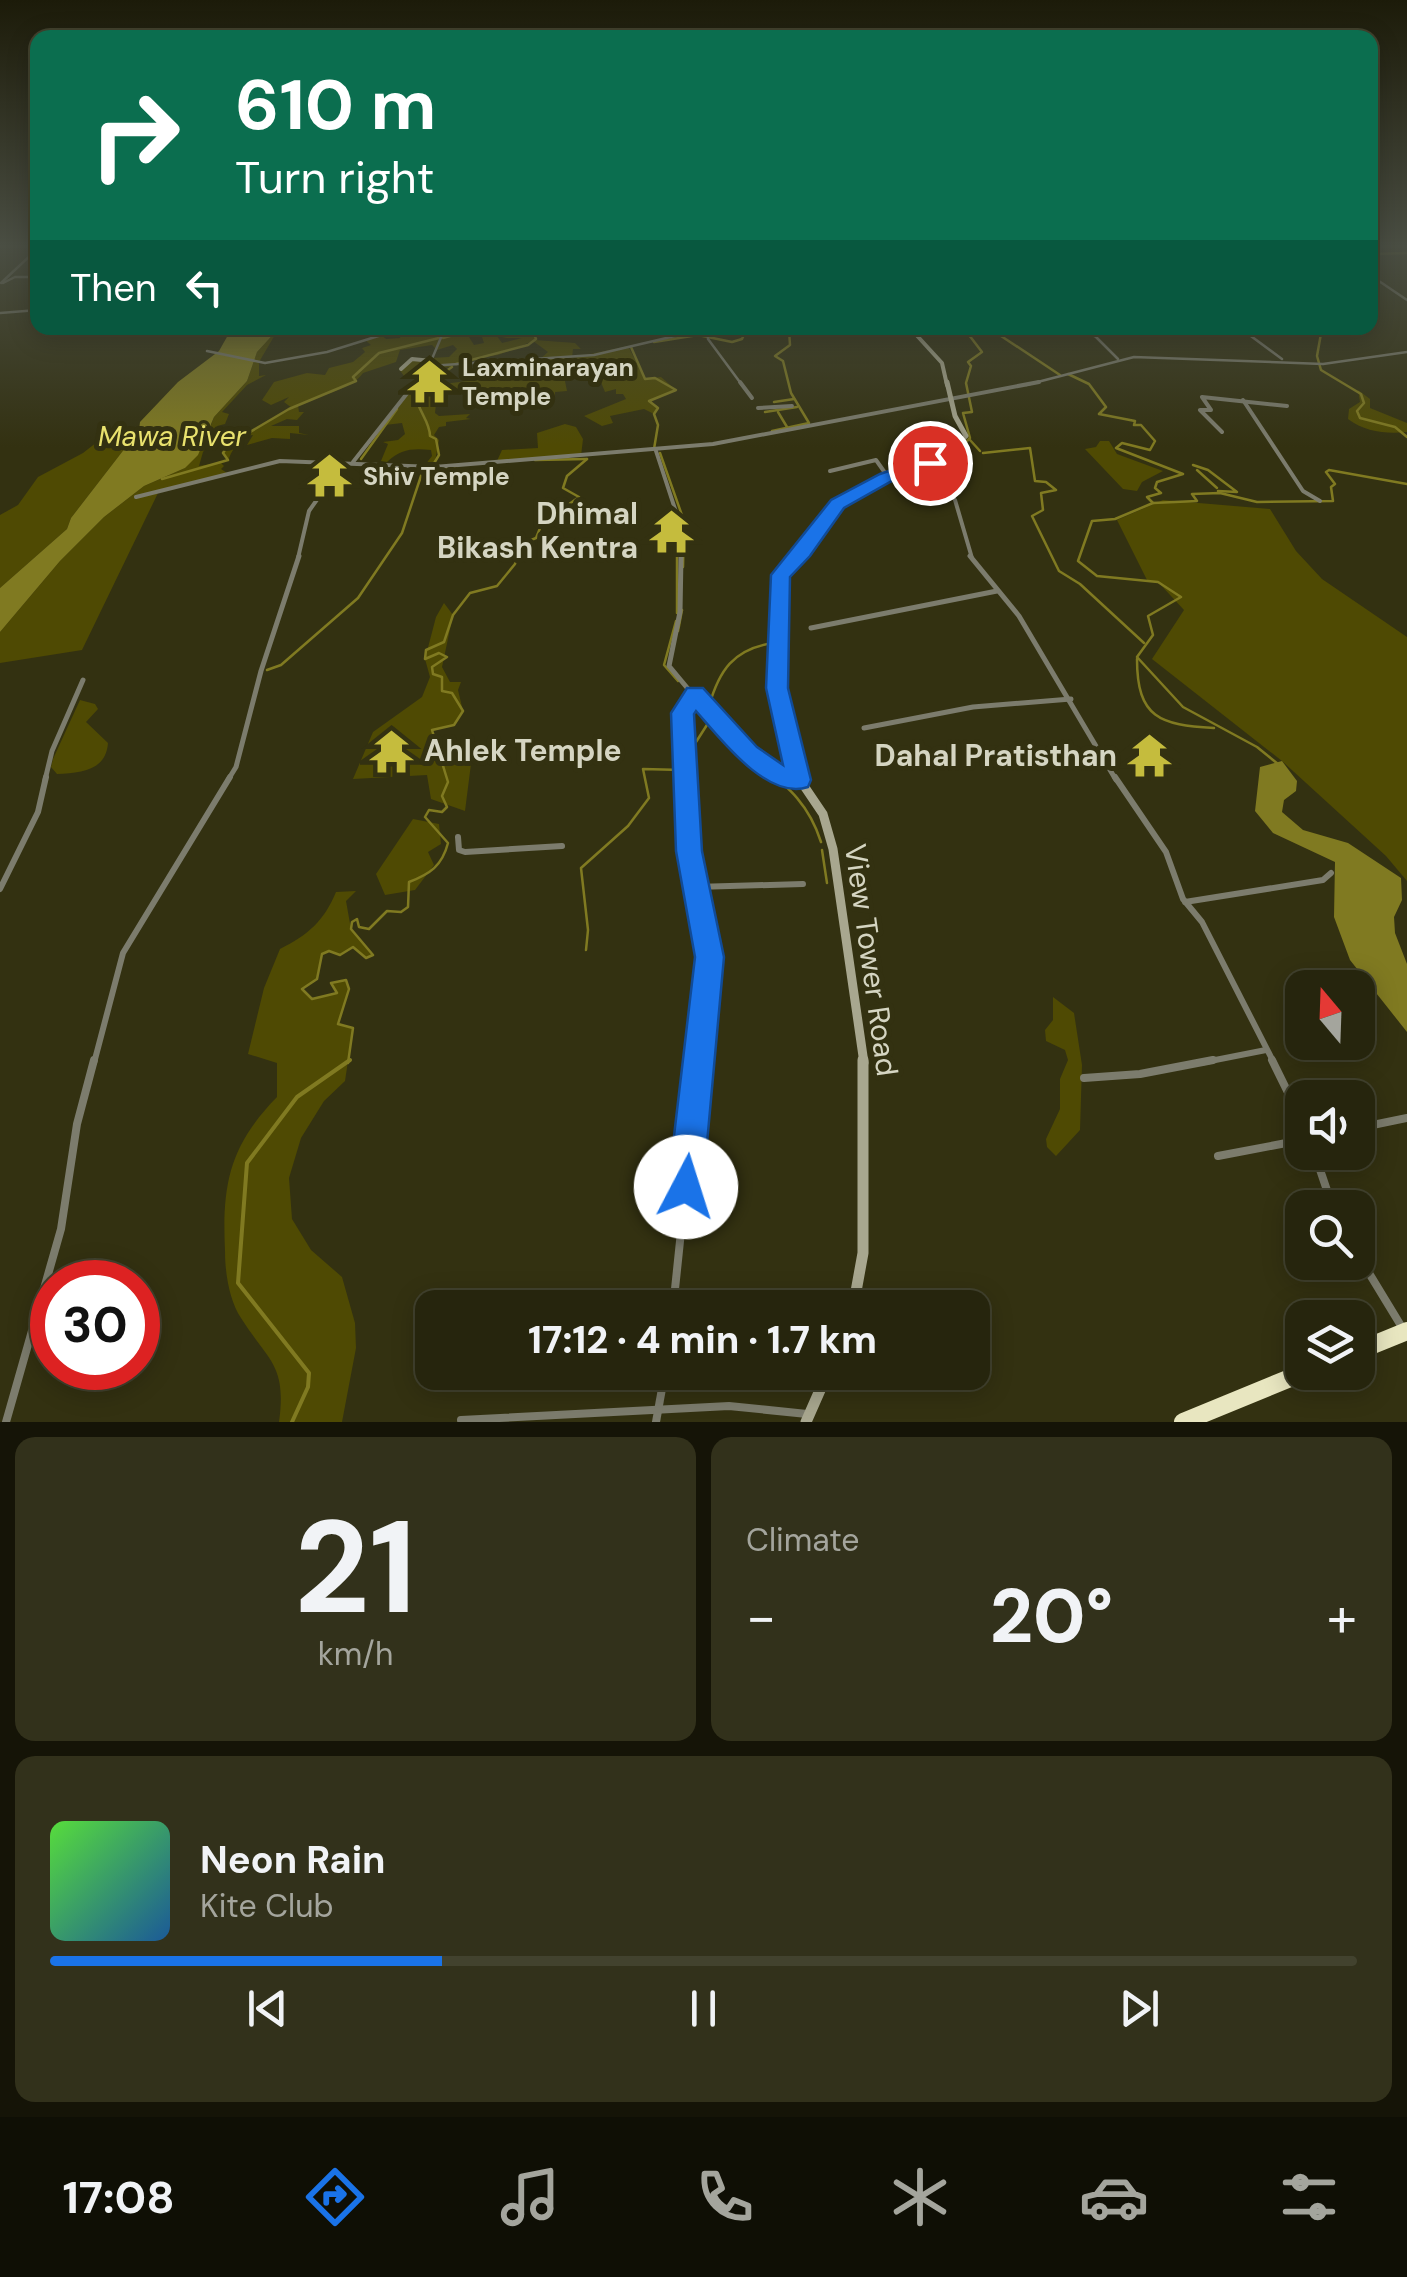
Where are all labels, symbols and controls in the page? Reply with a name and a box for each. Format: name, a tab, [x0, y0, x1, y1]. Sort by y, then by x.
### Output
text: 610 m	[235, 60, 436, 151]
icon: right	[70, 70, 200, 200]
text: Turn right	[235, 148, 434, 207]
icon: left	[177, 260, 232, 315]
text: Then	[70, 263, 157, 313]
place label: Laxminarayan Temple	[462, 351, 634, 413]
temple icon: Laxminarayan Temple	[405, 357, 453, 405]
water label: Mawa River	[98, 418, 247, 455]
pin	[888, 421, 973, 506]
icon: arrive	[903, 436, 958, 491]
temple icon: Shiv Temple	[306, 452, 354, 500]
place label: Shiv Temple	[363, 460, 510, 493]
place label: Dhimal Bikash Kentra	[437, 494, 638, 567]
temple icon: Dhimal Bikash Kentra	[647, 507, 695, 555]
temple icon: Ahlek Temple	[367, 727, 415, 775]
place label: Ahlek Temple	[424, 731, 622, 770]
temple icon: Dahal Pratisthan	[1126, 732, 1174, 780]
place label: Dahal Pratisthan	[875, 736, 1117, 775]
street label: View Tower Road	[836, 841, 907, 1079]
north arrow	[1285, 970, 1375, 1060]
map controls	[1285, 970, 1375, 1390]
button: sound	[1285, 1080, 1375, 1170]
position arrow	[634, 1135, 738, 1239]
button: search	[1285, 1190, 1375, 1280]
speed limit sign: 30	[30, 1260, 160, 1390]
button: layers	[1285, 1300, 1375, 1390]
text: 17:12 · 4 min · 1.7 km	[528, 1315, 877, 1365]
text: 21	[294, 1483, 417, 1652]
text: Climate	[746, 1519, 860, 1561]
text: 20°	[990, 1568, 1113, 1665]
text: −	[746, 1581, 776, 1653]
text: +	[1327, 1581, 1357, 1653]
text: km/h	[318, 1633, 393, 1675]
text: Neon Rain	[200, 1835, 385, 1885]
text: Kite Club	[200, 1885, 334, 1927]
icon: previous	[240, 1981, 295, 2036]
icon: pause	[676, 1981, 731, 2036]
icon: next	[1112, 1981, 1167, 2036]
icon: directions	[300, 2162, 370, 2232]
icon: music	[495, 2162, 565, 2232]
icon: phone	[690, 2162, 760, 2232]
icon: climate	[885, 2162, 955, 2232]
icon: car	[1079, 2162, 1149, 2232]
icon: filters	[1274, 2162, 1344, 2232]
text: 17:08	[62, 2168, 175, 2227]

